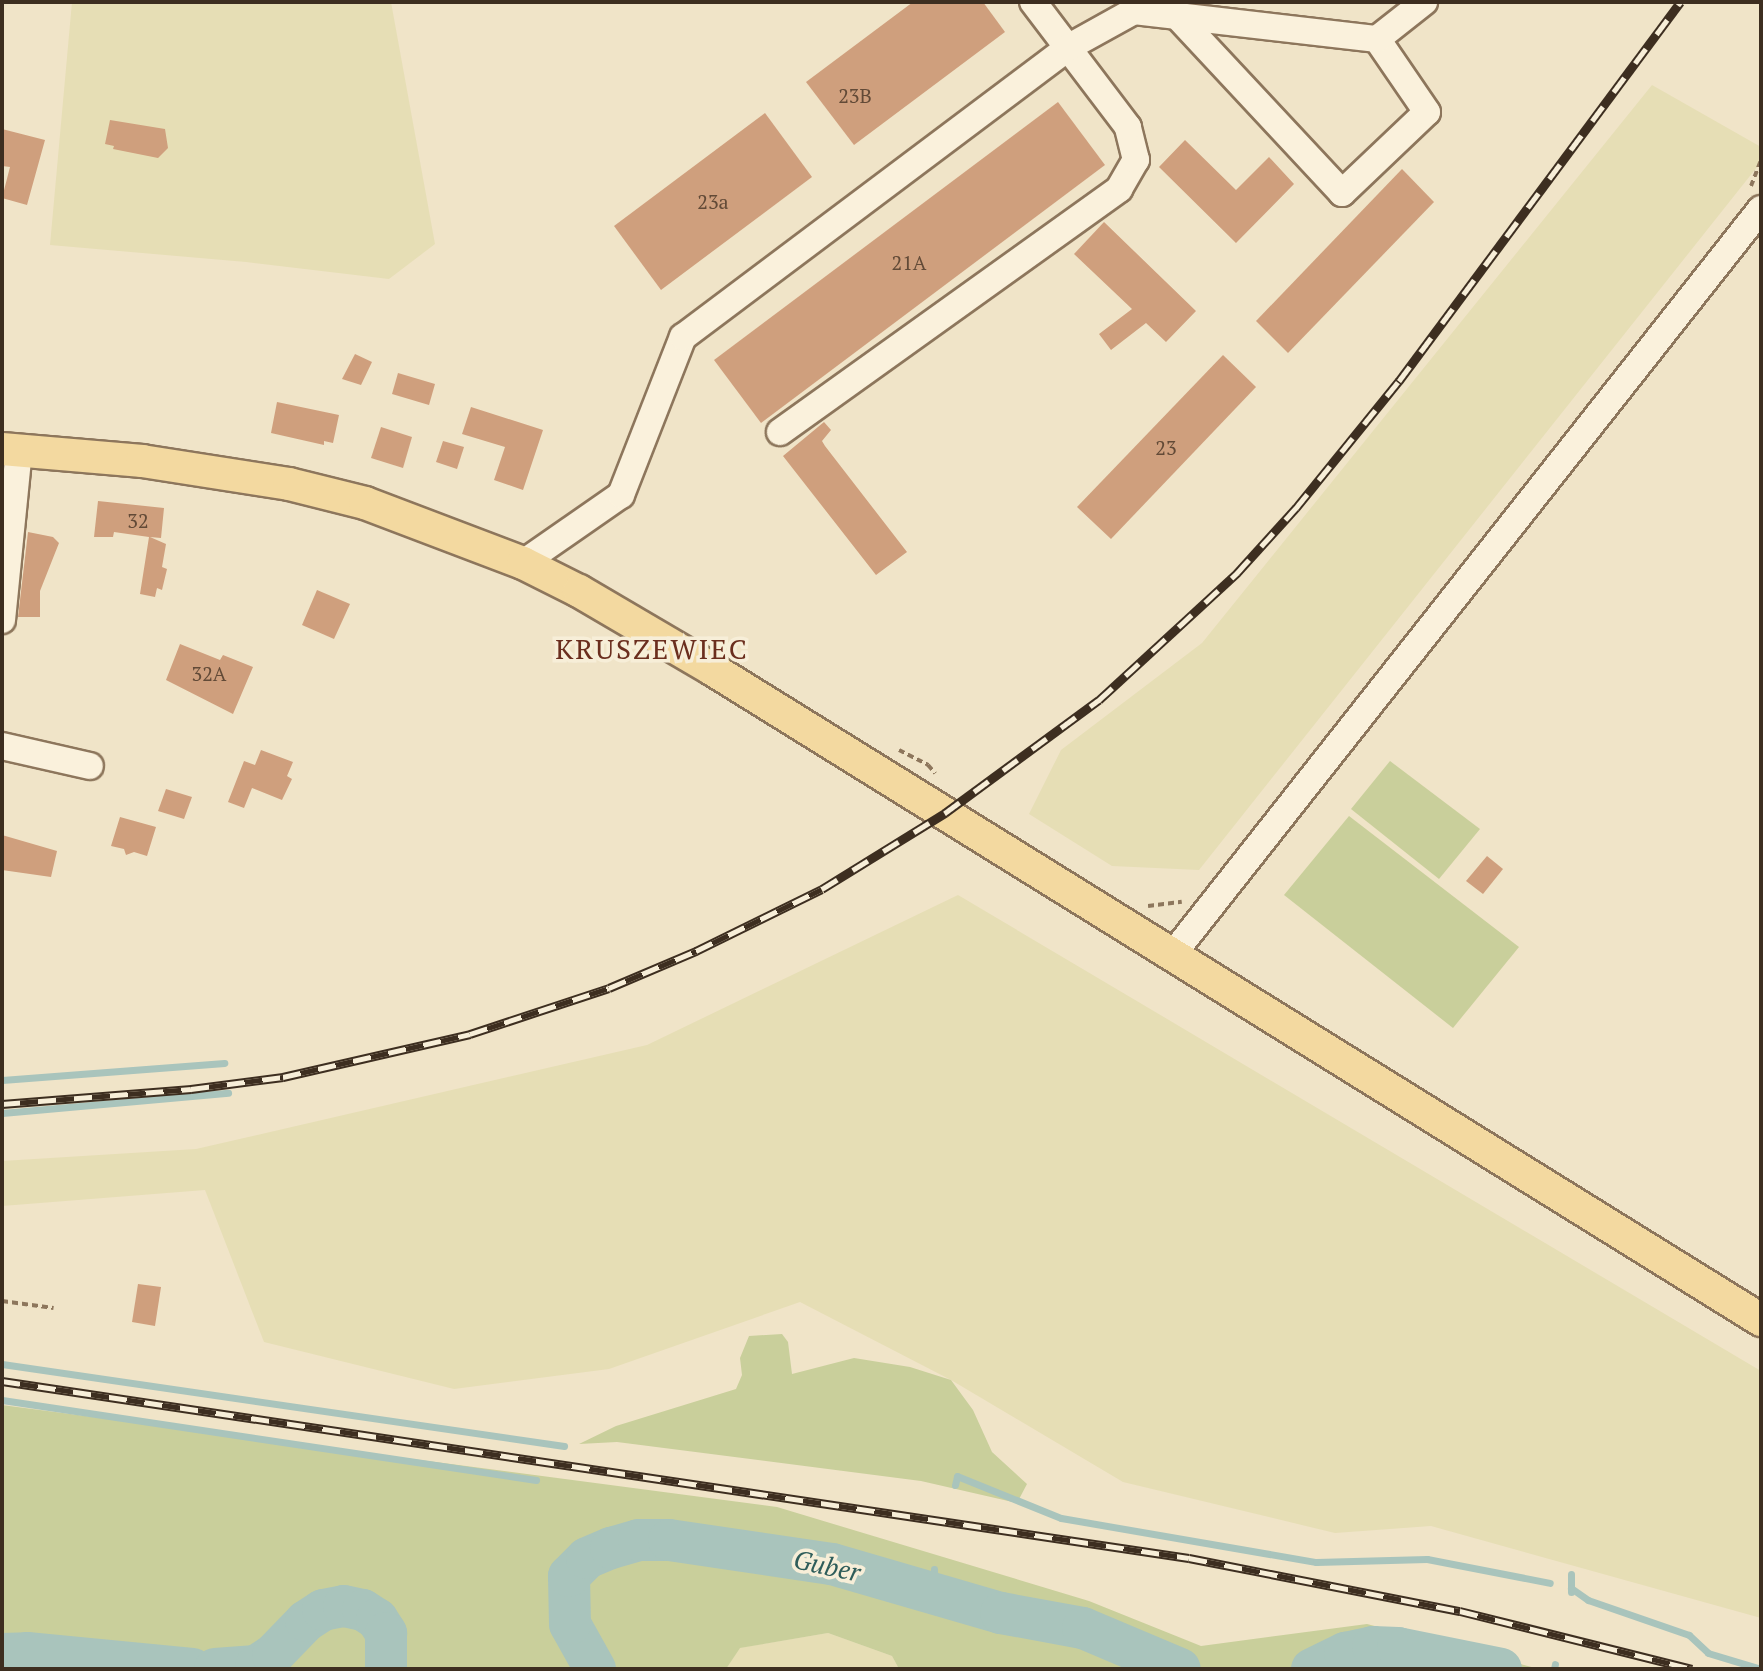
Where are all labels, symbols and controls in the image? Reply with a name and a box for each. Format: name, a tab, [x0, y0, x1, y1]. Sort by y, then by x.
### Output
house number: 23B	[838, 83, 872, 107]
house number: 23a	[697, 189, 729, 213]
house number: 21A	[892, 250, 926, 274]
house number: 23	[1155, 435, 1177, 459]
house number: 32	[127, 508, 149, 532]
district label: KRUSZEWIEC	[555, 632, 749, 666]
house number: 32A	[192, 661, 226, 685]
water label: Guber	[791, 1544, 863, 1588]

